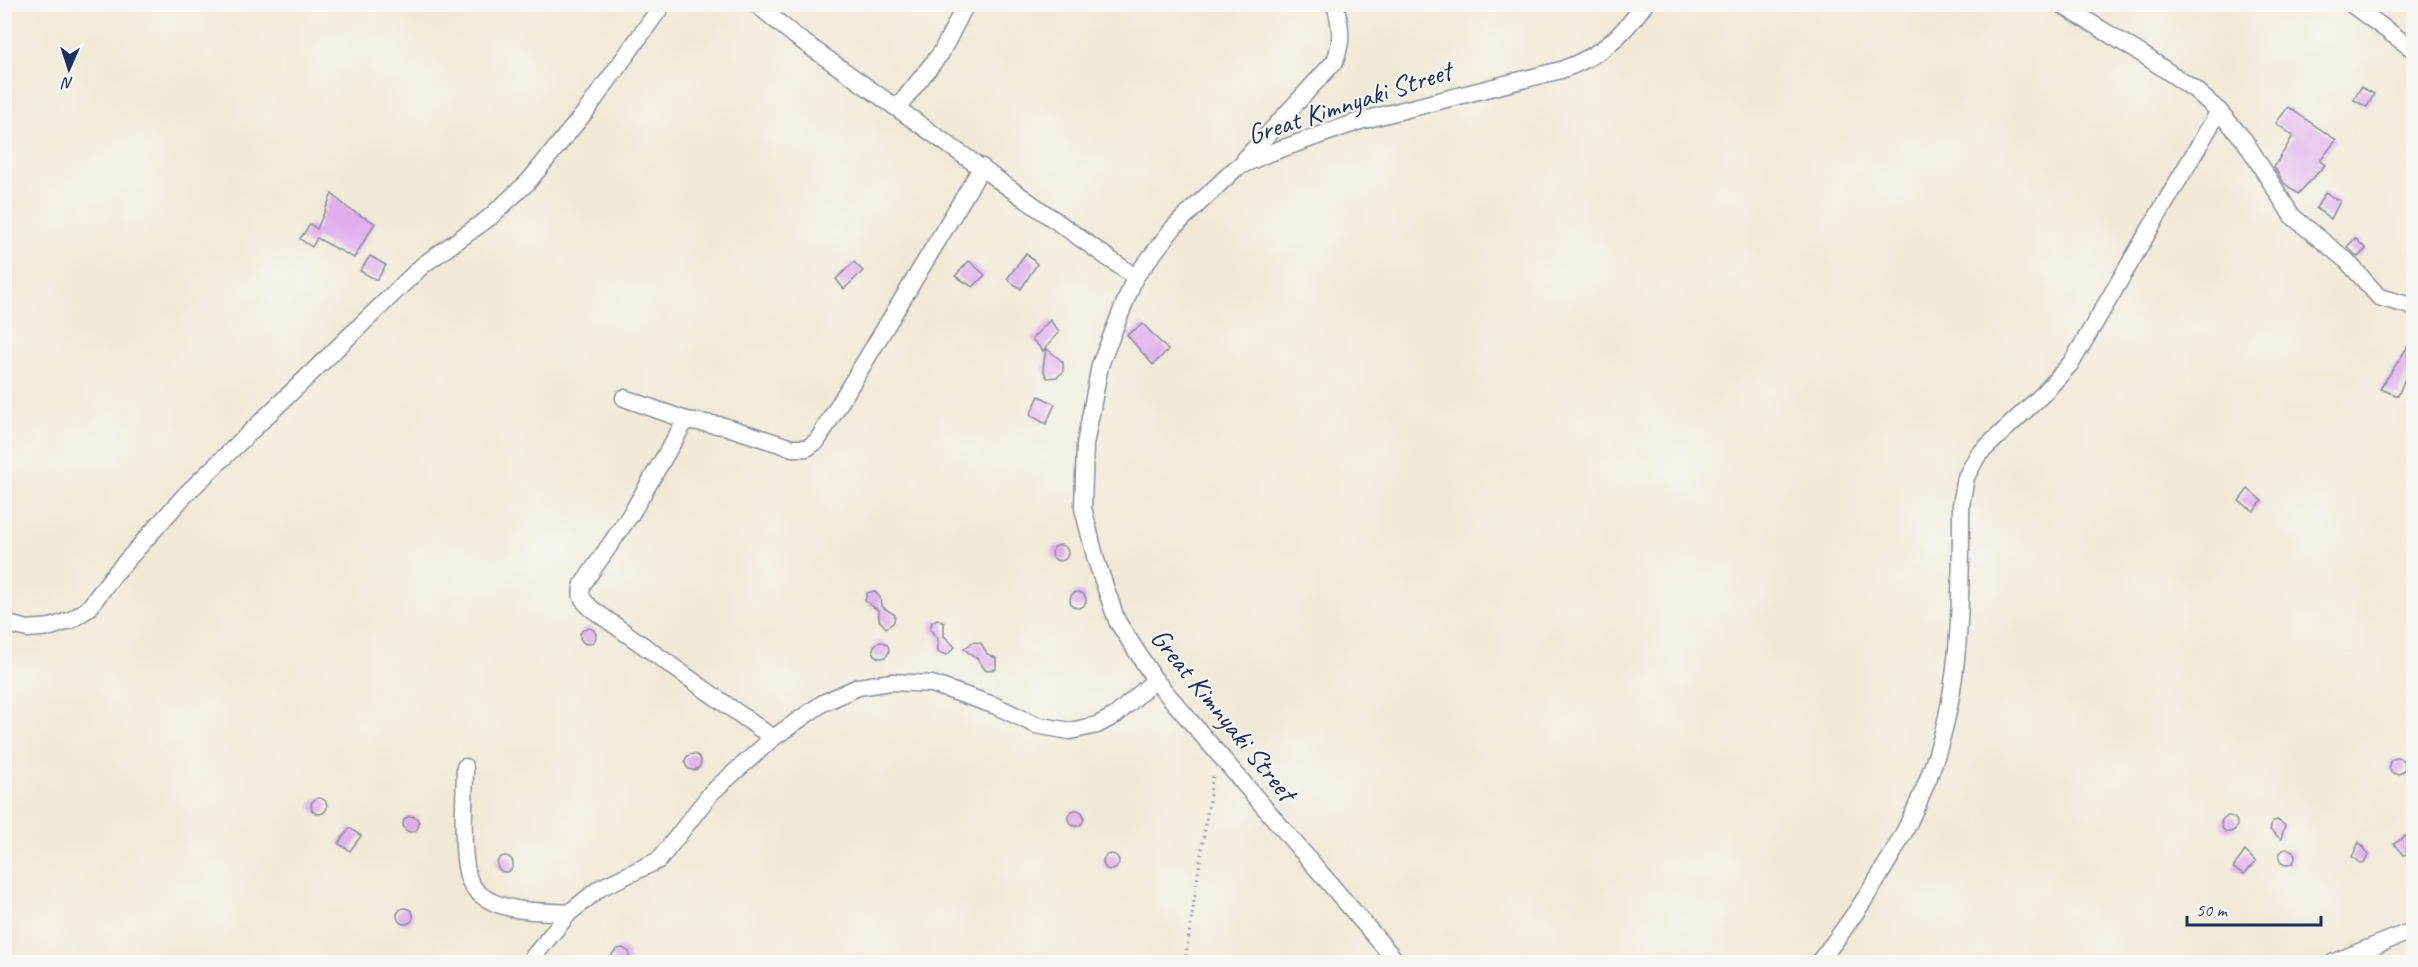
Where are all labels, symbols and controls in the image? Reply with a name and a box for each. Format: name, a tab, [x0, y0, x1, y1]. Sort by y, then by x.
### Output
north arrow	[39, 39, 99, 99]
street label: Great Kimnyaki Street	[1243, 52, 1459, 152]
text: N	[60, 73, 74, 93]
street label: Great Kimnyaki Street	[1143, 621, 1306, 811]
scale bar	[2187, 889, 2320, 927]
text: 50 m	[2196, 899, 2229, 921]

